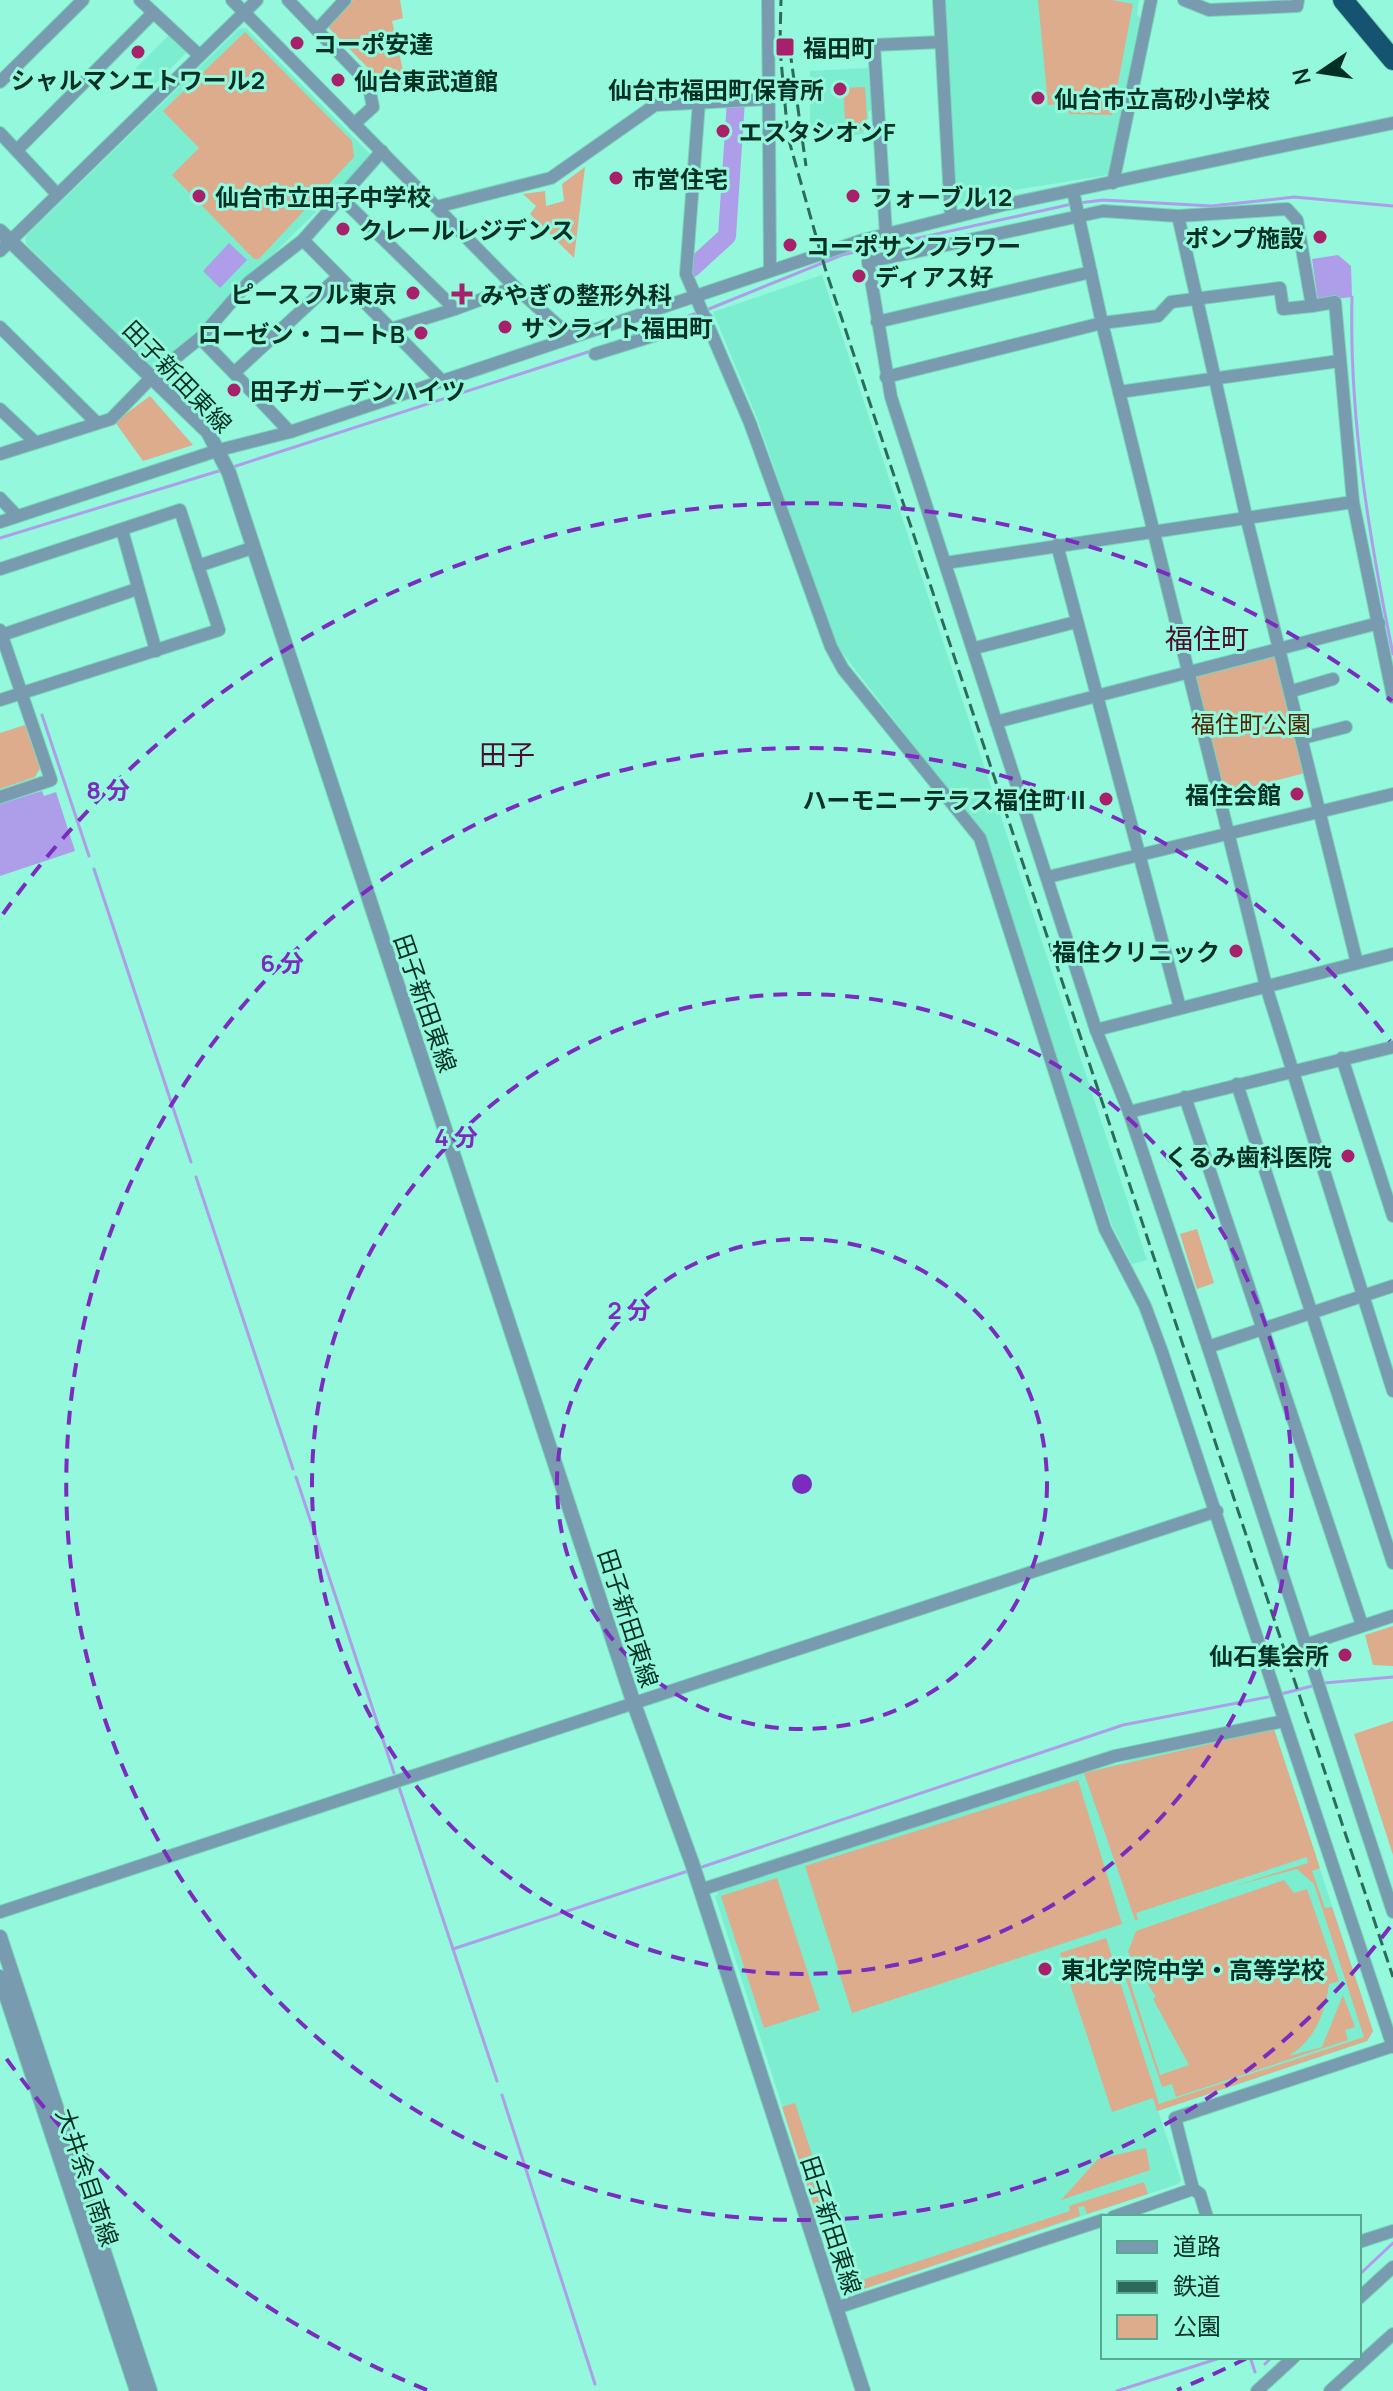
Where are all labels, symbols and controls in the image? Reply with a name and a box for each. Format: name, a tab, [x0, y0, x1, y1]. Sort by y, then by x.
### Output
place label: コーポ安達	[313, 27, 433, 60]
place label: 福田町	[803, 31, 875, 64]
north arrow	[1281, 32, 1361, 112]
marker: コーポ安達	[288, 34, 306, 52]
marker: 福田町	[774, 36, 796, 58]
marker: シャルマンエトワール2	[129, 43, 147, 61]
place label: シャルマンエトワール2	[11, 63, 265, 96]
place label: 仙台東武道館	[354, 64, 498, 97]
text: N	[1285, 65, 1318, 88]
marker: 仙台東武道館	[329, 71, 347, 89]
place label: 仙台市福田町保育所	[608, 73, 824, 106]
marker: 仙台市福田町保育所	[831, 80, 849, 98]
place label: 仙台市立高砂小学校	[1054, 82, 1270, 115]
marker: 仙台市立高砂小学校	[1029, 89, 1047, 107]
place label: エスタシオンF	[739, 115, 896, 148]
marker: エスタシオンF	[714, 122, 732, 140]
place label: 市営住宅	[632, 162, 728, 195]
marker: 市営住宅	[607, 169, 625, 187]
place label: 仙台市立田子中学校	[215, 180, 431, 213]
place label: フォーブル12	[869, 180, 1012, 213]
marker: 仙台市立田子中学校	[190, 187, 208, 205]
marker: フォーブル12	[844, 187, 862, 205]
place label: クレールレジデンス	[359, 213, 575, 246]
marker: クレールレジデンス	[334, 220, 352, 238]
place label: ポンプ施設	[1185, 221, 1304, 254]
marker: ポンプ施設	[1311, 228, 1329, 246]
place label: コーポサンフラワー	[806, 229, 1021, 262]
marker: コーポサンフラワー	[781, 236, 799, 254]
place label: ディアス好	[875, 260, 993, 293]
marker: ディアス好	[850, 267, 868, 285]
place label: ピースフル東京	[230, 277, 397, 310]
place label: みやぎの整形外科	[480, 278, 672, 311]
marker: みやぎの整形外科	[451, 283, 473, 305]
marker: ピースフル東京	[404, 284, 422, 302]
place label: サンライト福田町	[521, 311, 713, 344]
street label: 田子新田東線	[116, 313, 240, 439]
place label: ローゼン・コートB	[198, 317, 405, 350]
marker: サンライト福田町	[496, 318, 514, 336]
marker: ローゼン・コートB	[412, 324, 430, 342]
place label: 田子ガーデンハイツ	[250, 374, 466, 407]
marker: 田子ガーデンハイツ	[225, 381, 243, 399]
district label: 福住町	[1165, 619, 1249, 657]
park label: 福住町公園	[1191, 707, 1311, 740]
district label: 田子	[479, 735, 535, 773]
text: 8 分	[86, 773, 130, 806]
place label: 福住会館	[1185, 778, 1281, 811]
place label: ハーモニーテラス福住町Ⅱ	[802, 783, 1090, 816]
marker: 福住会館	[1288, 785, 1306, 803]
marker: ハーモニーテラス福住町Ⅱ	[1097, 790, 1115, 808]
street label: 田子新田東線	[387, 930, 465, 1076]
place label: 福住クリニック	[1052, 935, 1220, 968]
marker: 福住クリニック	[1227, 942, 1245, 960]
text: 6 分	[260, 946, 304, 979]
text: 4 分	[434, 1120, 478, 1153]
place label: くるみ歯科医院	[1164, 1140, 1332, 1173]
marker: くるみ歯科医院	[1339, 1147, 1357, 1165]
text: 2 分	[607, 1293, 651, 1326]
centre of rings	[788, 1470, 816, 1498]
street label: 田子新田東線	[591, 1544, 667, 1692]
place label: 仙石集会所	[1209, 1639, 1329, 1672]
marker: 仙石集会所	[1336, 1646, 1354, 1664]
place label: 東北学院中学・高等学校	[1061, 1953, 1325, 1986]
marker: 東北学院中学・高等学校	[1036, 1960, 1054, 1978]
street label: 大井余目南線	[49, 2104, 127, 2250]
street label: 田子新田東線	[794, 2151, 870, 2299]
legend	[1101, 2215, 1361, 2359]
text: 道路	[1173, 2229, 1221, 2262]
text: 鉄道	[1173, 2269, 1221, 2302]
text: 公園	[1173, 2309, 1221, 2342]

